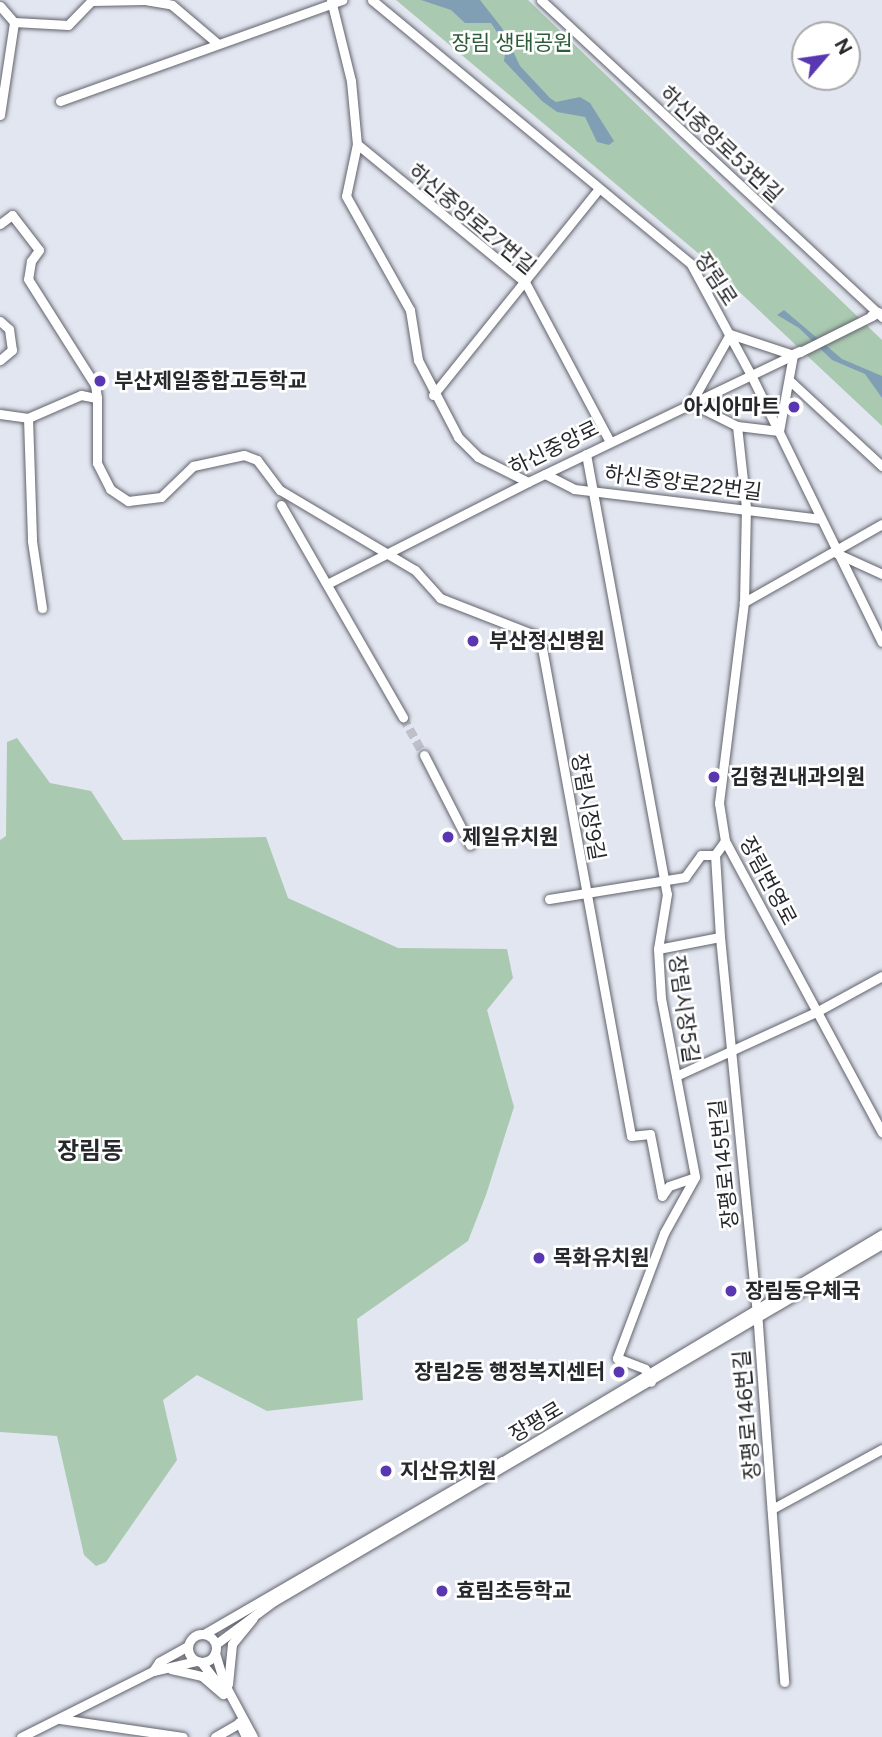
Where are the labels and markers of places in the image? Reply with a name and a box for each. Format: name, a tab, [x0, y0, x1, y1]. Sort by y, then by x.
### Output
place label: 부산제일종합고등학교	[114, 368, 307, 394]
marker: 부산제일종합고등학교	[92, 373, 108, 389]
place label: 아시아마트	[683, 394, 780, 420]
marker: 아시아마트	[786, 399, 802, 415]
place label: 부산정신병원	[489, 628, 605, 654]
marker: 부산정신병원	[463, 631, 483, 651]
place label: 김형권내과의원	[730, 764, 865, 790]
marker: 김형권내과의원	[704, 767, 724, 787]
place label: 제일유치원	[462, 824, 559, 850]
marker: 제일유치원	[440, 829, 456, 845]
place label: 목화유치원	[553, 1245, 650, 1271]
marker: 목화유치원	[531, 1250, 547, 1266]
place label: 장림동우체국	[745, 1278, 861, 1304]
marker: 장림동우체국	[723, 1283, 739, 1299]
place label: 장림2동 행정복지센터	[414, 1359, 605, 1385]
marker: 장림2동 행정복지센터	[611, 1364, 627, 1380]
place label: 지산유치원	[400, 1458, 497, 1484]
marker: 지산유치원	[378, 1463, 394, 1479]
place label: 효림초등학교	[456, 1578, 572, 1604]
marker: 효림초등학교	[434, 1583, 450, 1599]

